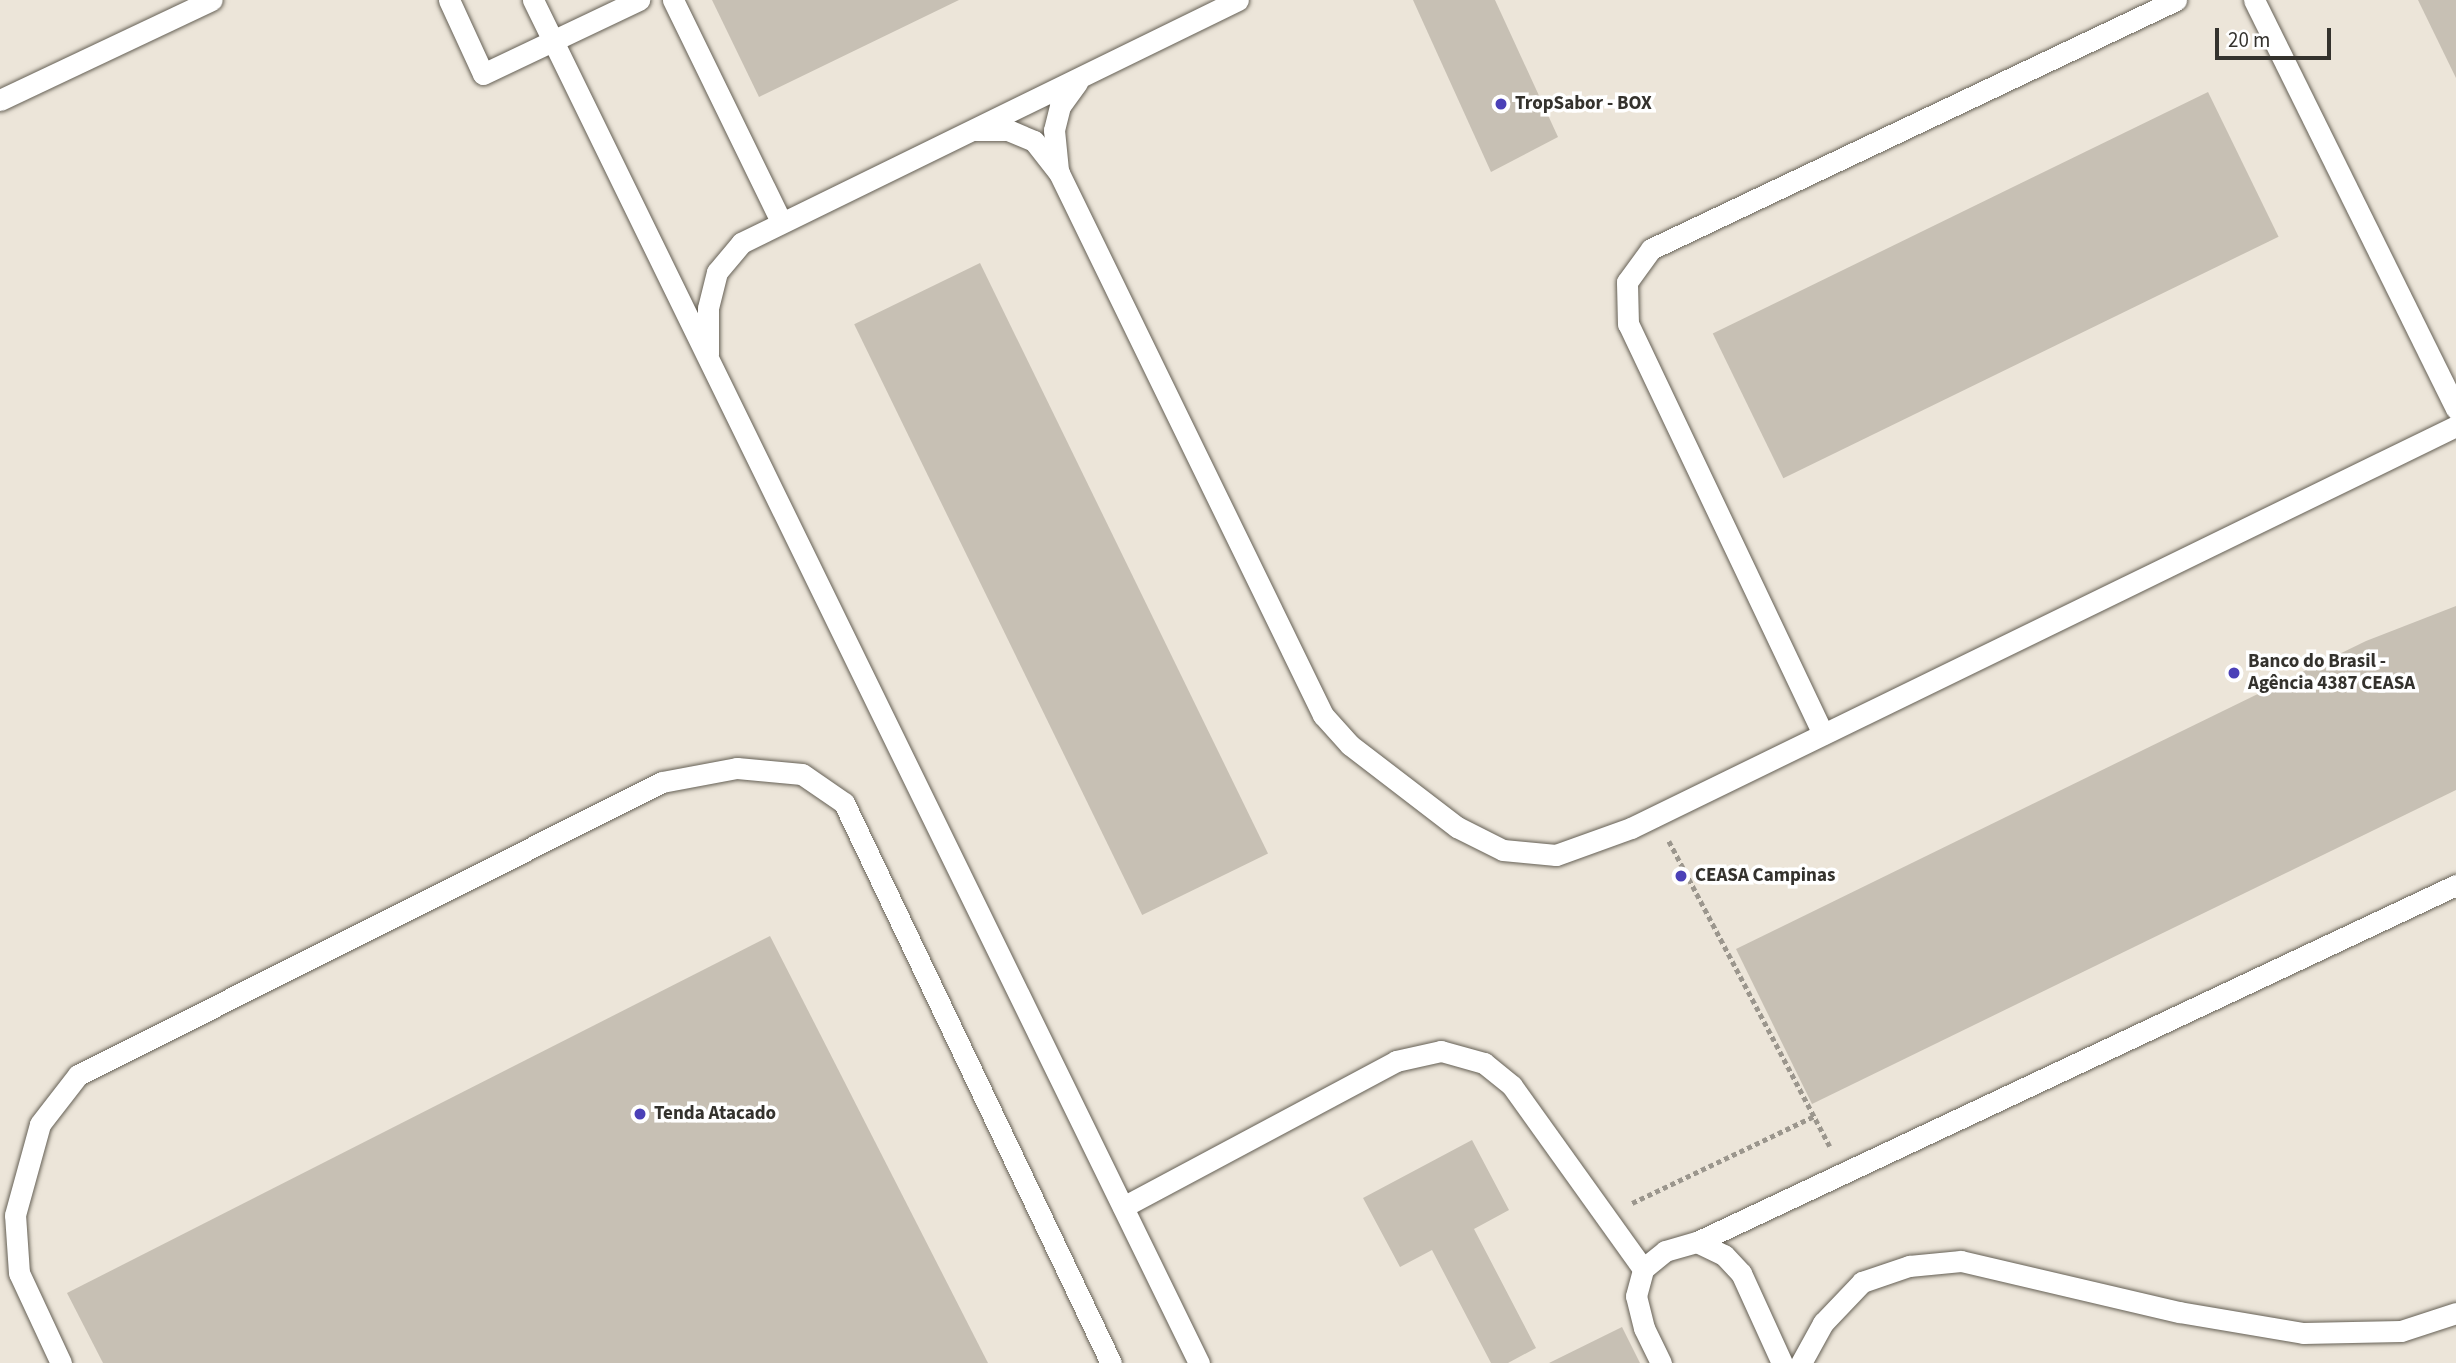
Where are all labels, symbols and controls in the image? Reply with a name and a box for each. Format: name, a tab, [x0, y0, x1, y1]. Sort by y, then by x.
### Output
scale bar	[2218, 14, 2334, 58]
text: 20 m	[2228, 25, 2270, 55]
place label: TropSabor - BOX	[1515, 93, 1652, 115]
marker: TropSabor - BOX	[1493, 96, 1509, 112]
place label: Banco do Brasil - Agência 4387 CEASA	[2248, 651, 2415, 695]
marker: Banco do Brasil - Agência 4387 CEASA	[2226, 665, 2242, 681]
place label: CEASA Campinas	[1695, 865, 1835, 887]
marker: CEASA Campinas	[1673, 868, 1689, 884]
place label: Tenda Atacado	[654, 1103, 776, 1125]
marker: Tenda Atacado	[632, 1106, 648, 1122]

